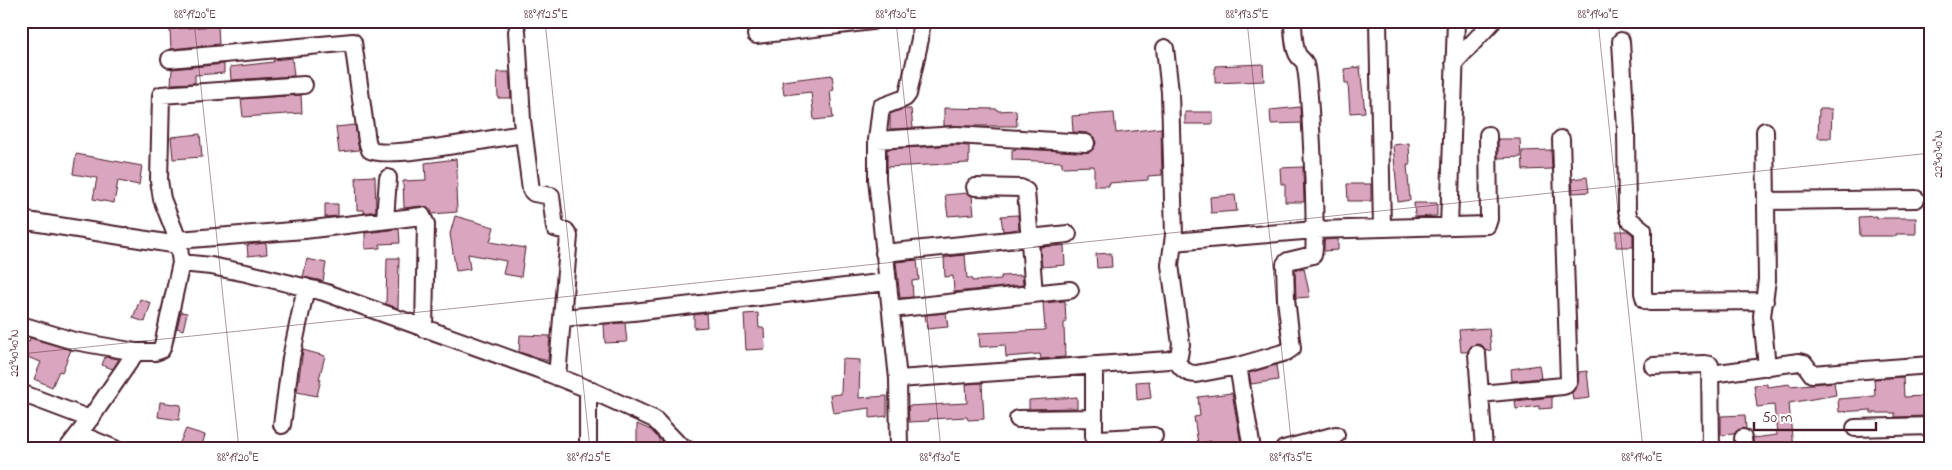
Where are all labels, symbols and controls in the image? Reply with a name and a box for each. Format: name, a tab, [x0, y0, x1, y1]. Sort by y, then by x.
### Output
text: 88°19'20"E	[174, 6, 216, 24]
text: 88°19'25"E	[524, 6, 568, 24]
text: 88°19'30"E	[875, 6, 917, 24]
text: 88°19'35"E	[1226, 6, 1268, 24]
text: 88°19'40"E	[1577, 6, 1619, 24]
text: 22°40'40"N	[1930, 130, 1948, 178]
text: 22°40'40"N	[6, 329, 24, 377]
scale bar	[1754, 400, 1877, 432]
text: 50 m	[1762, 407, 1793, 429]
text: 88°19'20"E	[217, 449, 259, 467]
text: 88°19'25"E	[567, 449, 611, 467]
text: 88°19'30"E	[919, 449, 961, 467]
text: 88°19'35"E	[1270, 449, 1312, 467]
text: 88°19'40"E	[1621, 449, 1663, 467]

